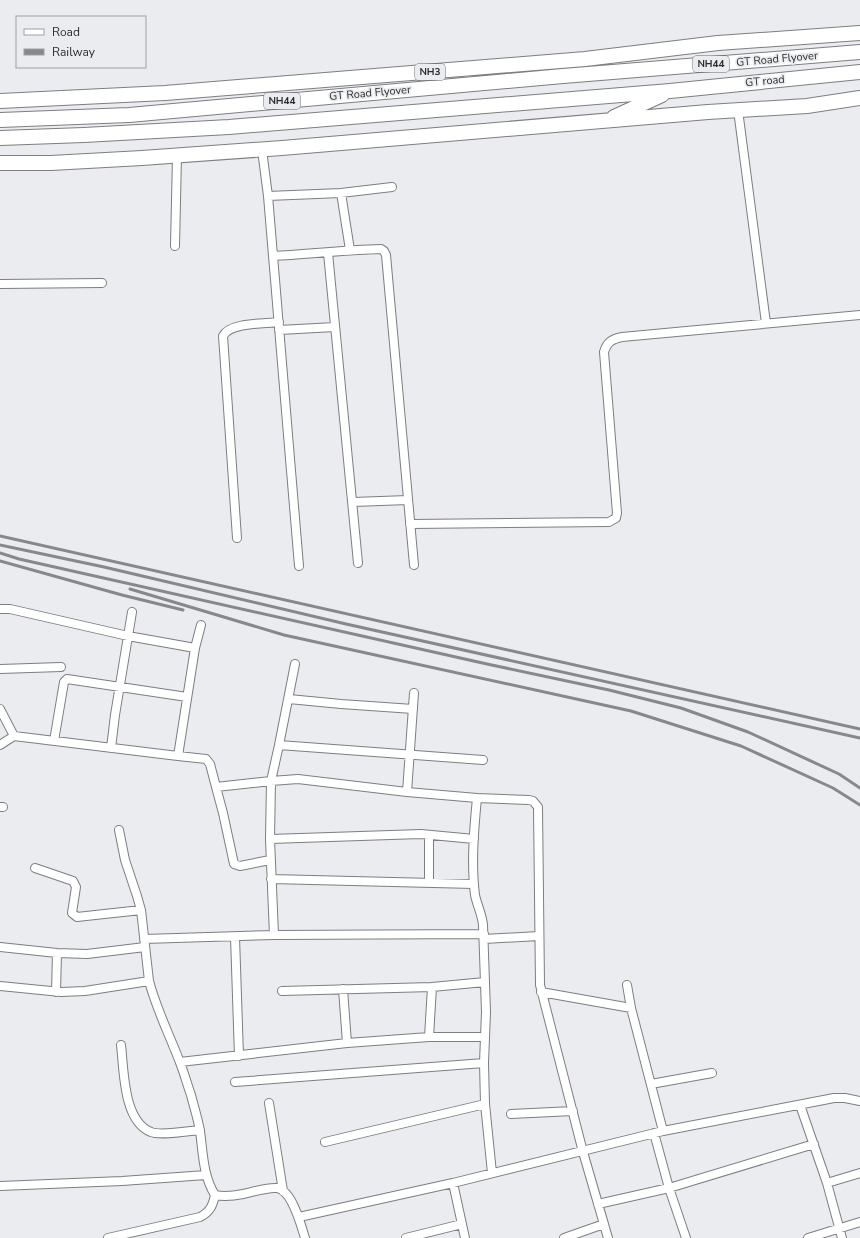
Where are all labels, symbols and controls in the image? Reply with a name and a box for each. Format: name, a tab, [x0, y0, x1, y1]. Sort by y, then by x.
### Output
legend	[16, 16, 146, 68]
text: Road	[52, 24, 80, 40]
text: Railway	[52, 44, 96, 60]
street label: GT Road Flyover	[736, 48, 818, 70]
road number: NH44	[693, 56, 729, 72]
road number: NH3	[415, 64, 445, 80]
street label: GT road	[745, 72, 785, 90]
street label: GT Road Flyover	[329, 82, 411, 104]
road number: NH44	[264, 93, 300, 109]

